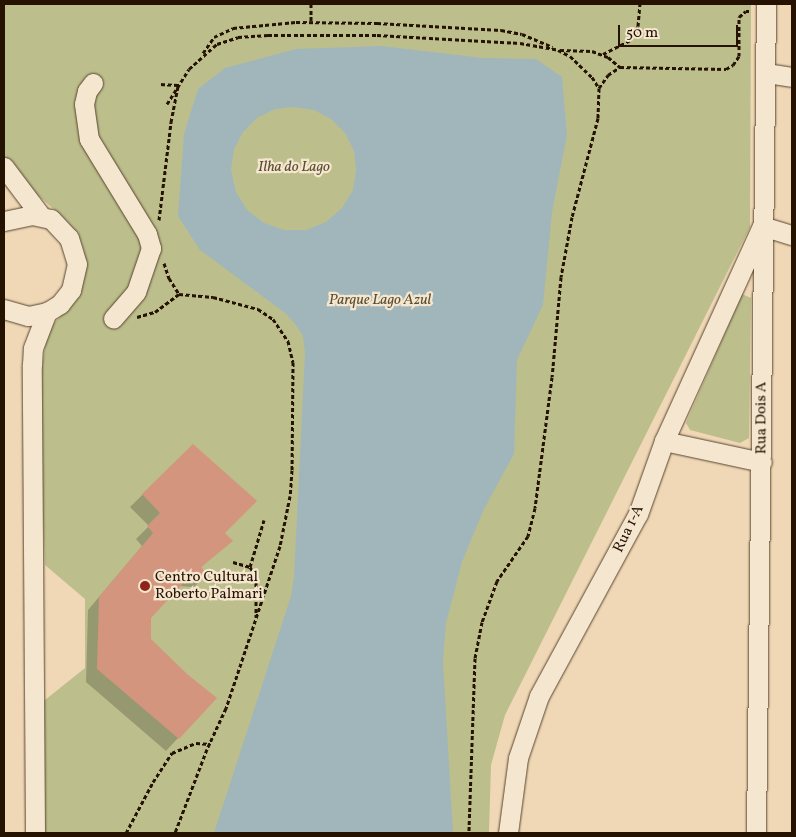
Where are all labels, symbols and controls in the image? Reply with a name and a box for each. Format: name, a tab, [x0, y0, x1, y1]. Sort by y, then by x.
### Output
scale bar	[621, 15, 741, 47]
text: 50 m	[626, 23, 658, 44]
park label: Ilha do Lago	[258, 159, 330, 177]
park label: Parque Lago Azul	[329, 292, 431, 310]
street label: Rua Dois A	[753, 382, 771, 454]
street label: Rua 1-A	[610, 502, 648, 556]
place label: Centro Cultural Roberto Palmari	[155, 568, 263, 603]
marker: Centro Cultural Roberto Palmari	[139, 580, 151, 592]

